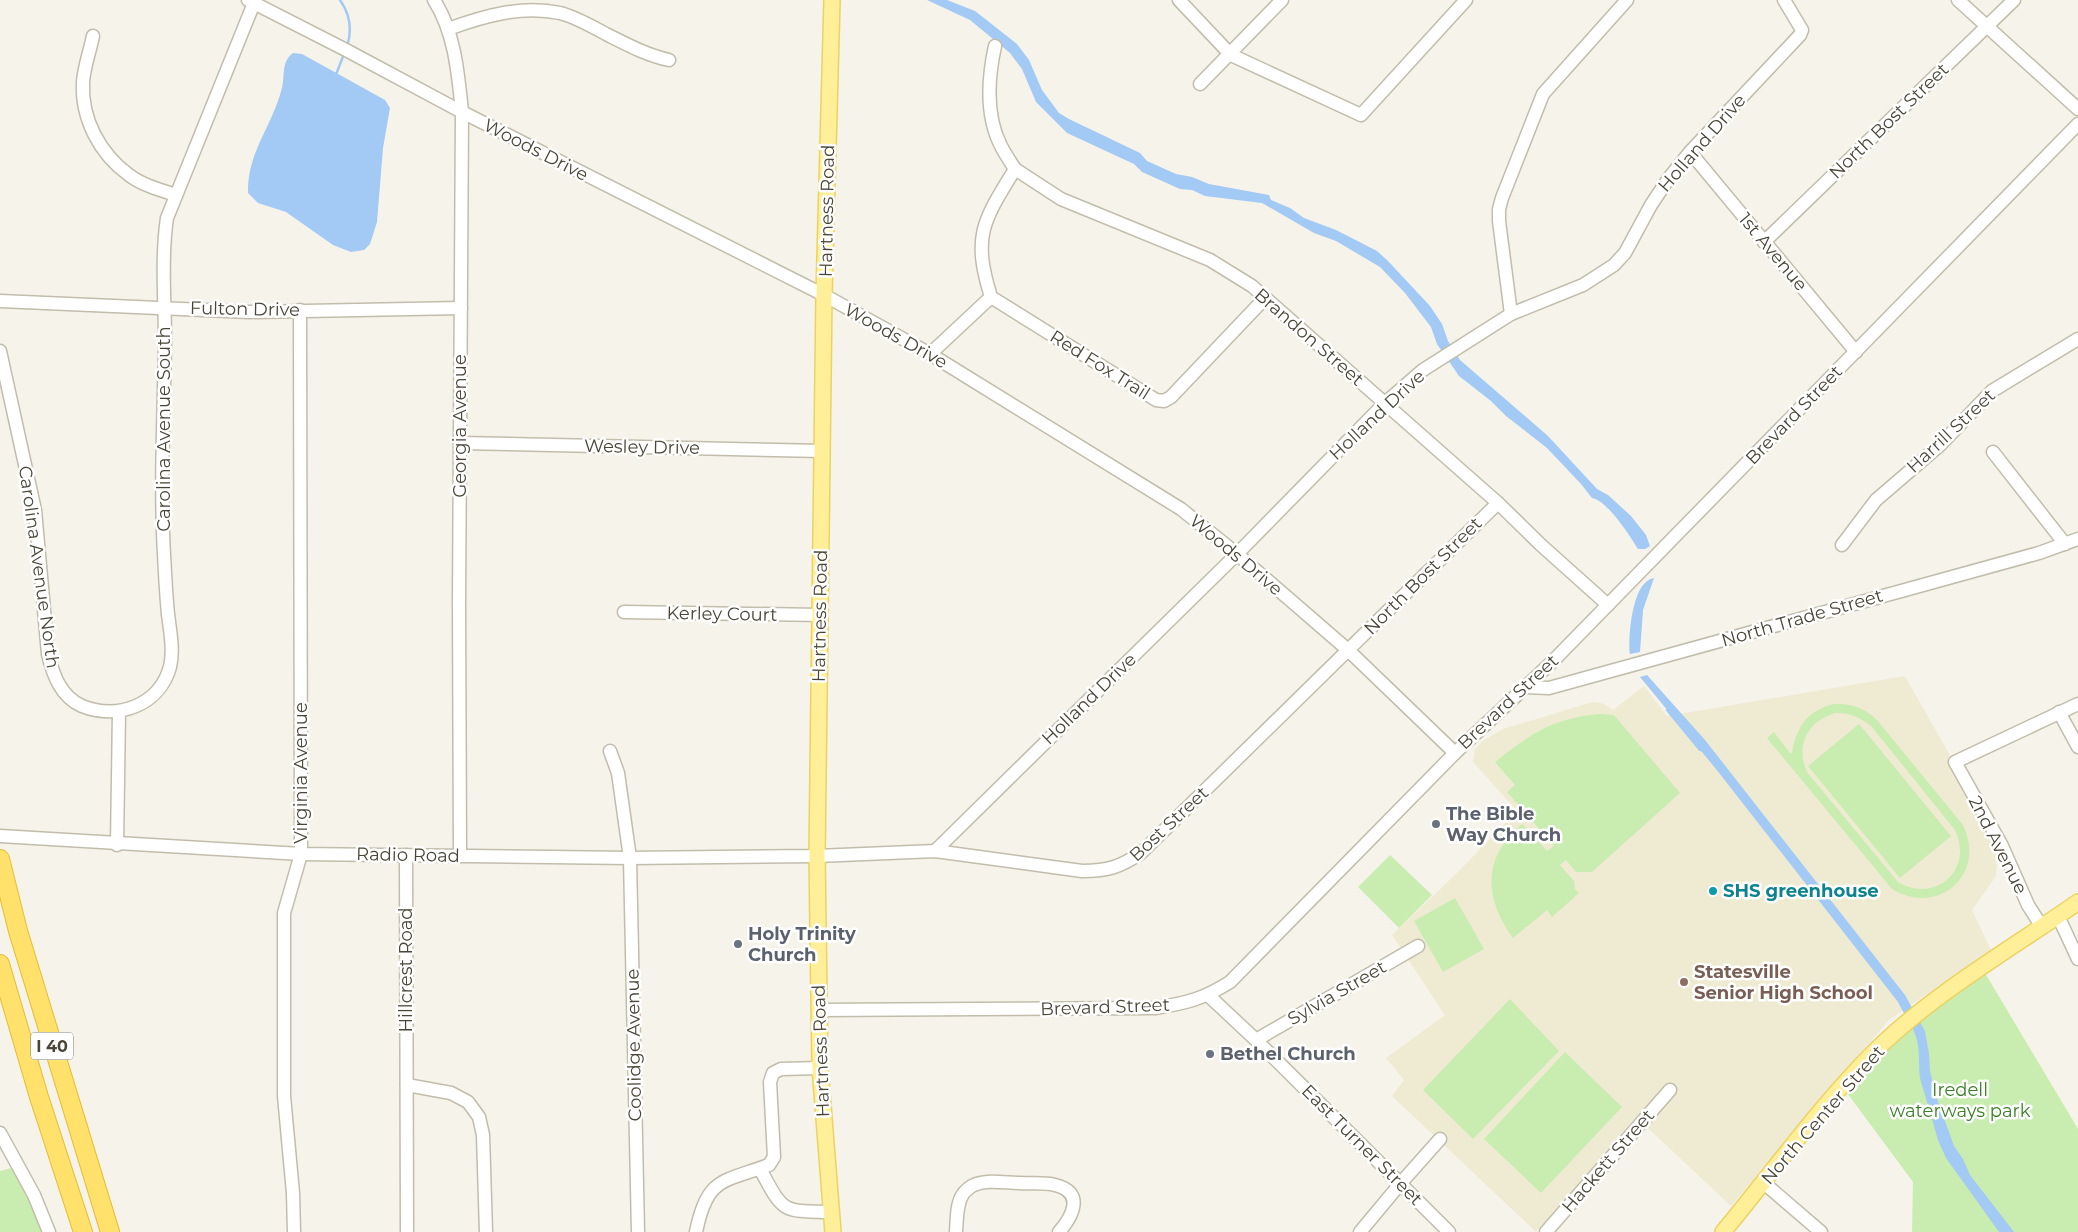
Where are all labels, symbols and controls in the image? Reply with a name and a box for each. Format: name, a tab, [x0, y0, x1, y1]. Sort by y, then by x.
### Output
street label: North Bost Street	[1825, 58, 1953, 184]
street label: Holland Drive	[1654, 89, 1751, 196]
street label: Woods Drive	[480, 114, 592, 186]
street label: Hartness Road	[815, 145, 839, 277]
street label: 1st Avenue	[1734, 208, 1812, 296]
street label: Brandon Street	[1250, 284, 1368, 390]
street label: Fulton Drive	[190, 297, 300, 321]
street label: Woods Drive	[841, 299, 951, 373]
street label: Red Fox Trail	[1046, 325, 1154, 405]
street label: Carolina Avenue South	[153, 326, 175, 532]
street label: Georgia Avenue	[449, 354, 471, 498]
street label: Brevard Street	[1741, 361, 1847, 469]
street label: Holland Drive	[1325, 365, 1429, 465]
street label: Harrill Street	[1902, 384, 2000, 478]
street label: Wesley Drive	[584, 435, 700, 459]
street label: Carolina Avenue North	[14, 464, 64, 670]
street label: Woods Drive	[1185, 510, 1287, 600]
street label: North Bost Street	[1359, 512, 1487, 640]
street label: Hartness Road	[808, 550, 832, 682]
street label: North Trade Street	[1719, 584, 1885, 652]
street label: Kerley Court	[666, 602, 778, 626]
street label: Holland Drive	[1037, 648, 1141, 749]
street label: Brevard Street	[1453, 650, 1563, 754]
street label: Virginia Avenue	[290, 702, 312, 844]
street label: Bost Street	[1125, 782, 1213, 866]
street label: 2nd Avenue	[1964, 792, 2032, 898]
place label: The Bible Way Church	[1446, 803, 1561, 846]
marker: The Bible Way Church	[1430, 818, 1442, 830]
street label: Radio Road	[356, 843, 460, 867]
place label: SHS greenhouse	[1723, 880, 1879, 902]
marker: SHS greenhouse	[1707, 885, 1719, 897]
street label: Hillcrest Road	[395, 907, 417, 1033]
place label: Holy Trinity Church	[748, 923, 856, 966]
marker: Holy Trinity Church	[732, 938, 744, 950]
street label: Sylvia Street	[1284, 956, 1390, 1030]
place label: Statesville Senior High School	[1694, 961, 1873, 1004]
street label: Coolidge Avenue	[622, 968, 646, 1122]
marker: Statesville Senior High School	[1678, 976, 1690, 988]
street label: Hartness Road	[808, 984, 834, 1118]
street label: Brevard Street	[1040, 994, 1170, 1020]
road number: I 40	[31, 1032, 73, 1060]
street label: North Center Street	[1757, 1041, 1889, 1189]
place label: Bethel Church	[1220, 1043, 1356, 1065]
marker: Bethel Church	[1204, 1048, 1216, 1060]
park label: Iredell waterways park	[1890, 1079, 2031, 1122]
street label: East Turner Street	[1297, 1080, 1427, 1210]
street label: Hackett Street	[1557, 1105, 1659, 1217]

